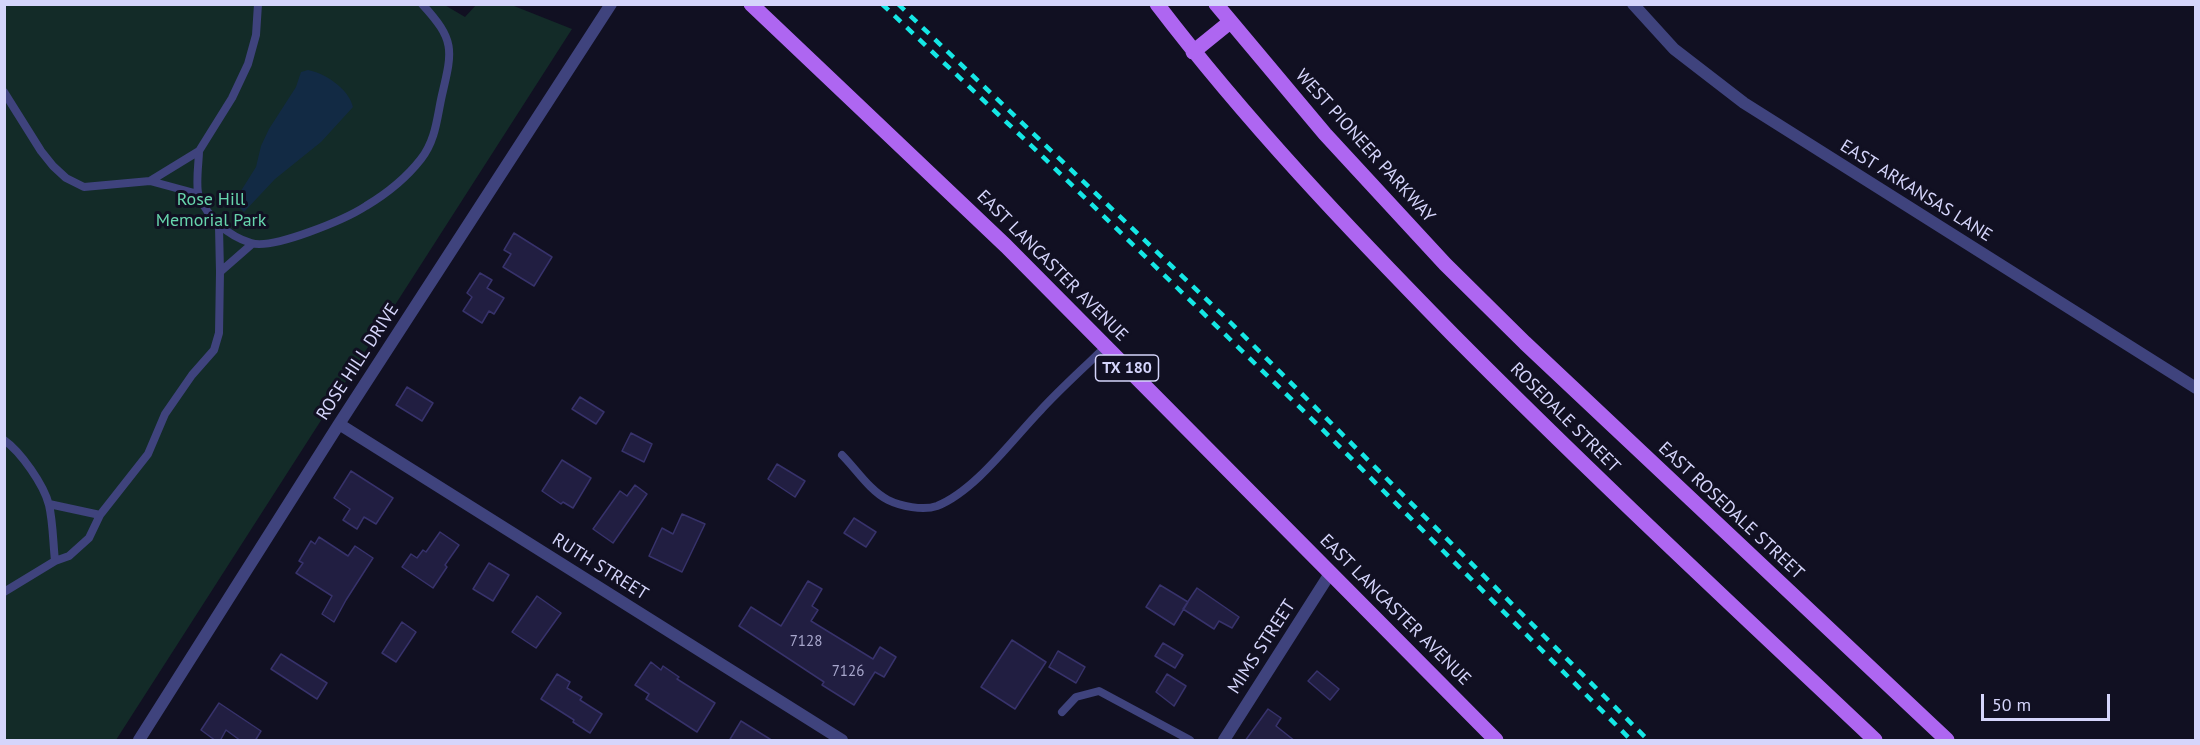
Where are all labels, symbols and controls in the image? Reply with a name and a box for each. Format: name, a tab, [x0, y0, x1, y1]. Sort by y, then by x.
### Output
street label: WEST PIONEER PARKWAY	[1291, 65, 1439, 227]
street label: EAST ARKANSAS LANE	[1836, 135, 1996, 247]
street label: EAST LANCASTER AVENUE	[972, 186, 1132, 346]
park label: Rose Hill Memorial Park	[156, 189, 266, 232]
street label: ROSE HILL DRIVE	[312, 300, 404, 424]
road number: TX 180	[1096, 355, 1158, 381]
street label: ROSEDALE STREET	[1506, 359, 1624, 477]
street label: EAST ROSEDALE STREET	[1654, 438, 1808, 584]
street label: RUTH STREET	[548, 529, 652, 605]
street label: EAST LANCASTER AVENUE	[1315, 530, 1475, 690]
street label: MIMS STREET	[1224, 596, 1300, 698]
house number: 7128	[790, 633, 822, 651]
house number: 7126	[832, 663, 864, 681]
scale bar	[1984, 682, 2113, 720]
text: 50 m	[1992, 693, 2031, 716]

